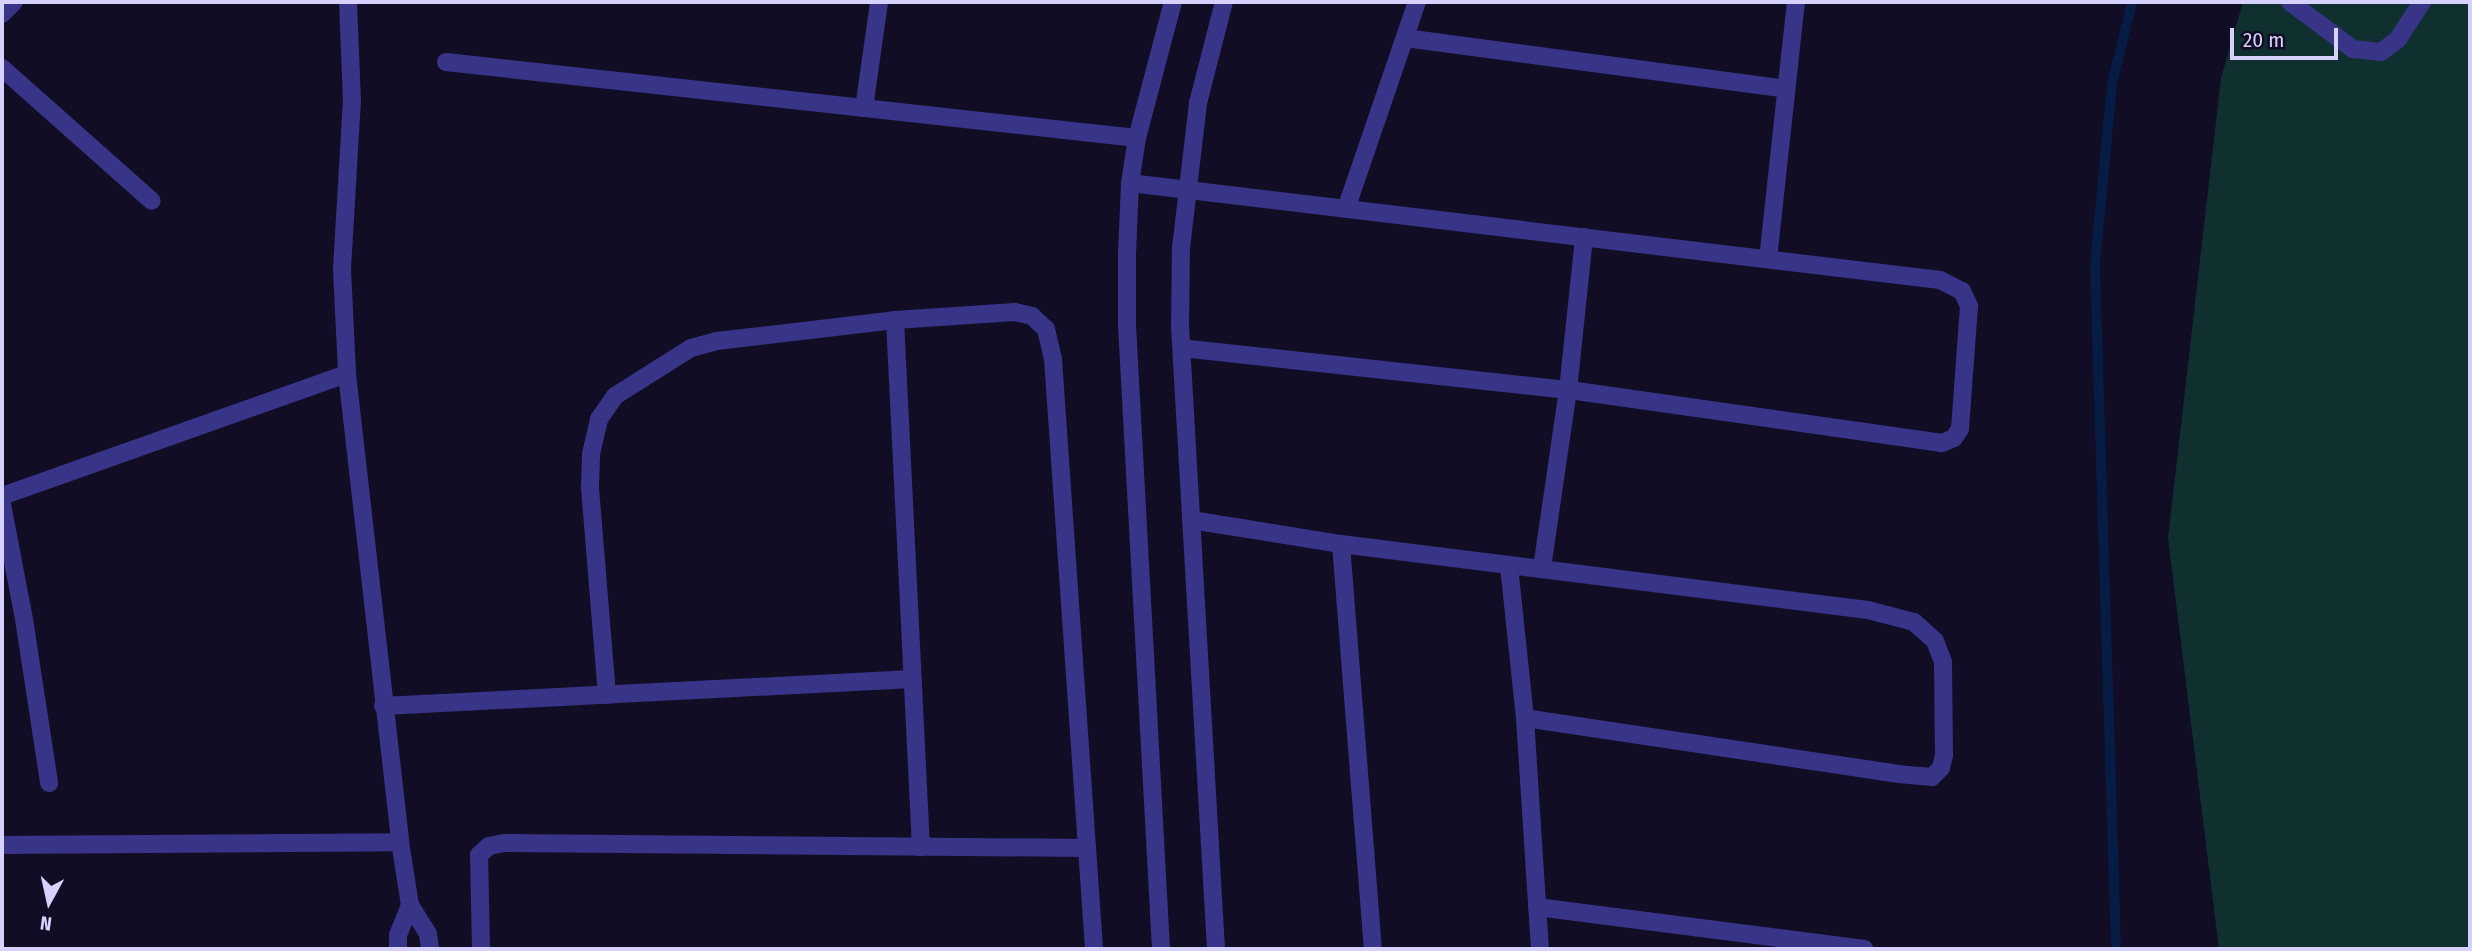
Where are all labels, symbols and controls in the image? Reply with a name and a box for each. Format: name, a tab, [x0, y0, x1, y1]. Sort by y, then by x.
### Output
scale bar	[2234, 14, 2342, 58]
text: 20 m	[2243, 27, 2284, 53]
north arrow	[14, 867, 84, 937]
text: N	[39, 911, 53, 935]

